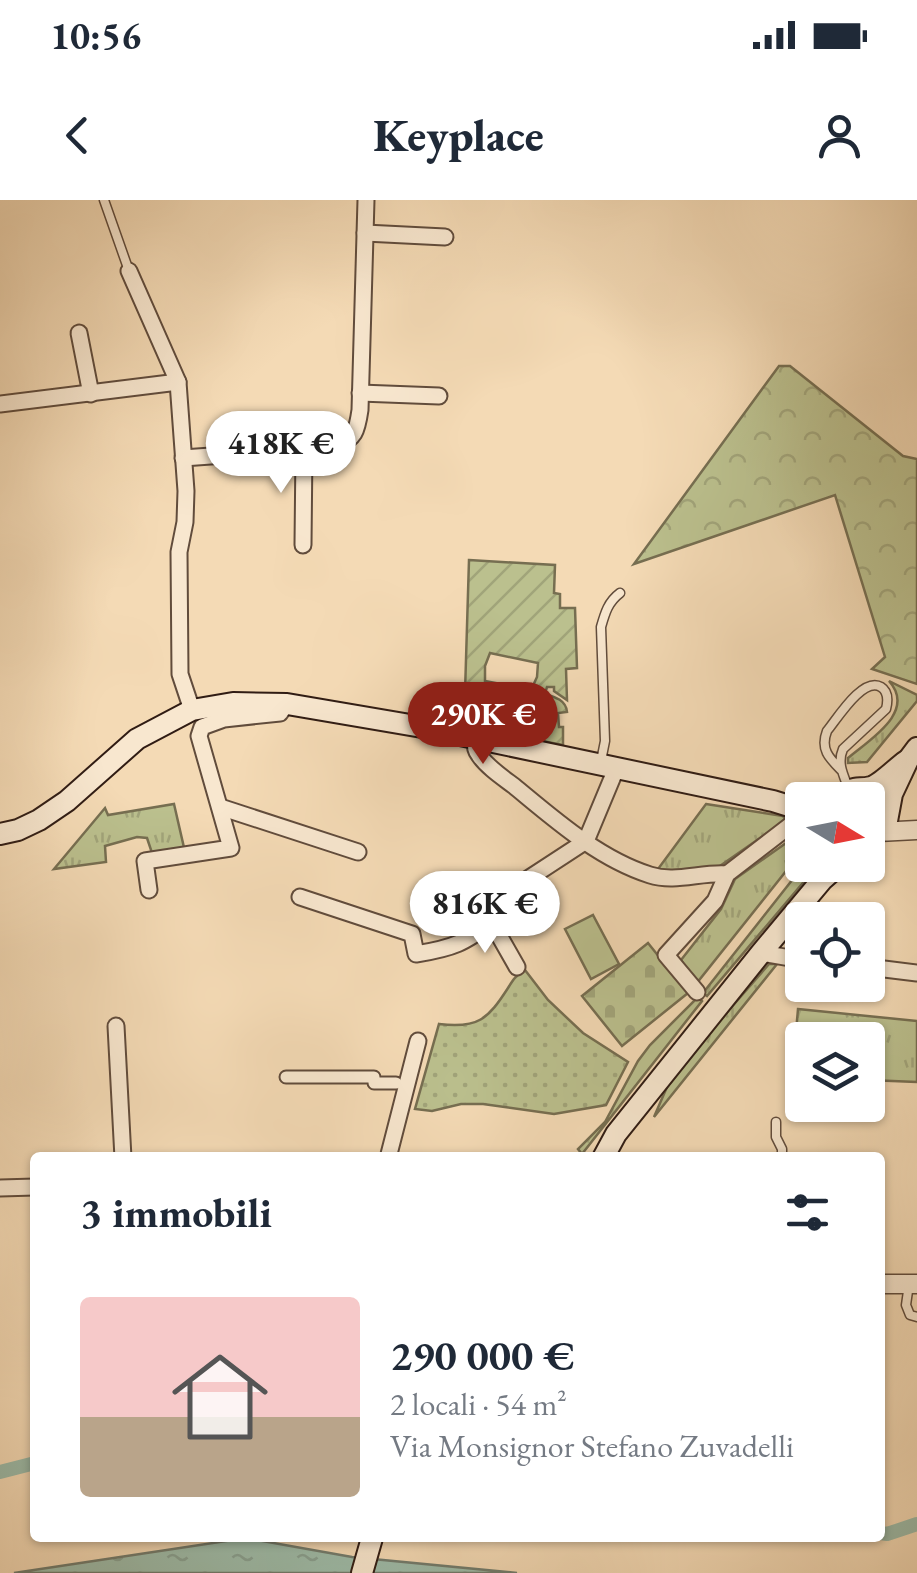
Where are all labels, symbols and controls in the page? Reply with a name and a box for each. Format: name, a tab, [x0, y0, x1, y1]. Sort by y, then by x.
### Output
text: 10:56	[50, 11, 141, 60]
text: Keyplace	[373, 106, 544, 164]
icon: back	[50, 108, 105, 163]
icon: person	[812, 108, 867, 163]
pin: 418K €	[200, 411, 362, 496]
text: 418K €	[228, 422, 334, 464]
pin: 290K €	[402, 682, 564, 767]
text: 290K €	[430, 693, 536, 735]
north arrow	[785, 782, 885, 882]
map controls	[785, 782, 885, 1122]
pin: 816K €	[404, 871, 566, 956]
text: 816K €	[432, 882, 538, 924]
button: locate	[785, 902, 885, 1002]
button: layers	[785, 1022, 885, 1122]
text: 3 immobili	[80, 1185, 272, 1240]
icon: filters	[780, 1185, 835, 1240]
text: 290 000 €	[390, 1328, 574, 1383]
icon: home	[160, 1337, 280, 1457]
text: 2 locali · 54 m²	[390, 1383, 567, 1425]
text: Via Monsignor Stefano Zuvadelli	[390, 1425, 794, 1467]

